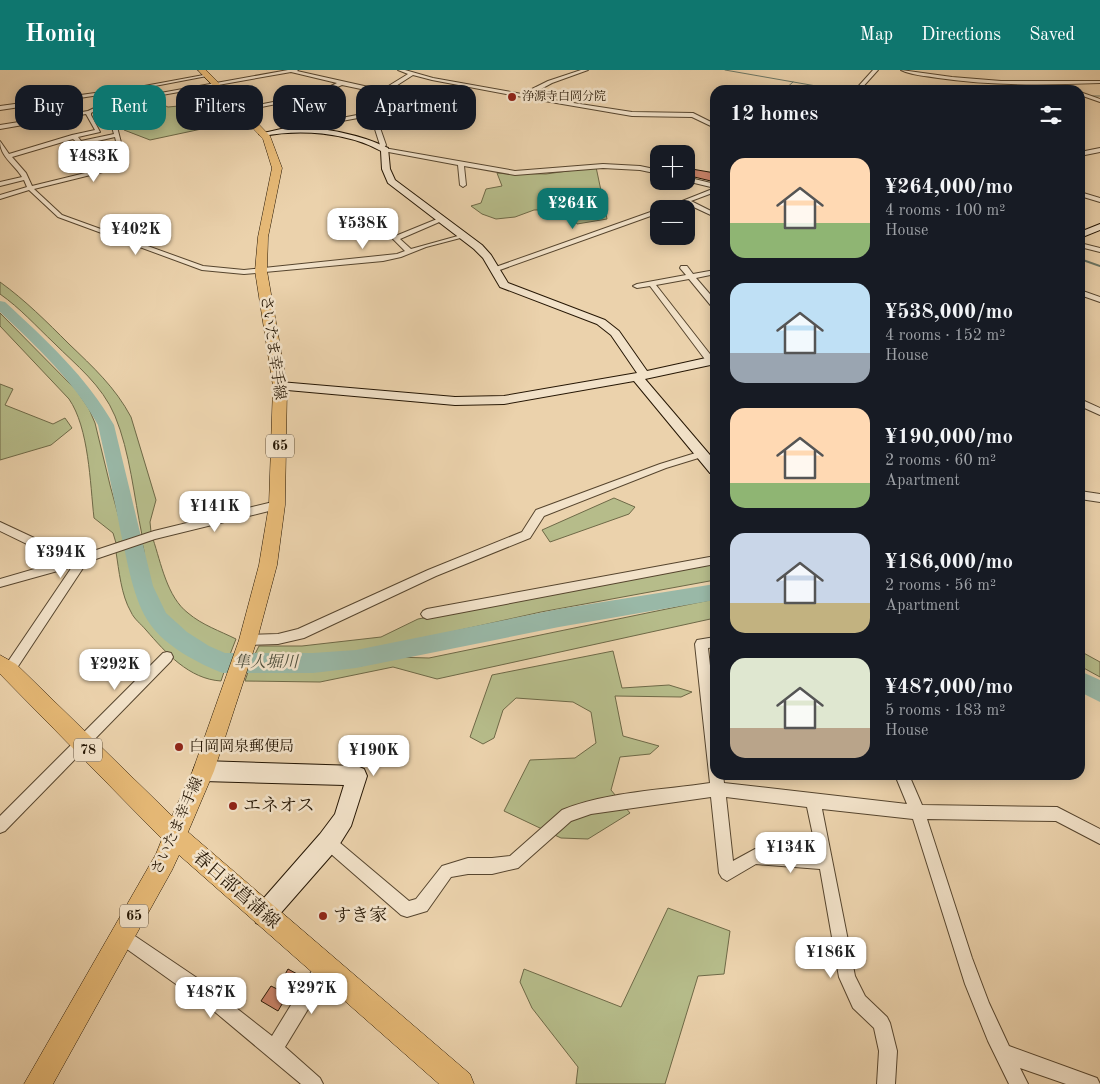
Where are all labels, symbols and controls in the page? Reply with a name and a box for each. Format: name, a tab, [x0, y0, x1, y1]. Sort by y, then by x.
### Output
text: Homiq	[25, 23, 96, 47]
text: Map	[860, 26, 893, 44]
text: Directions	[921, 26, 1001, 44]
text: Saved	[1029, 26, 1075, 44]
chip: Buy	[15, 85, 83, 130]
chip: Rent	[93, 85, 166, 130]
chip: Filters	[176, 85, 263, 130]
chip: New	[273, 85, 346, 130]
chip: Apartment	[356, 85, 476, 130]
place label: 浄源寺白岡分院	[522, 89, 606, 103]
marker: 浄源寺白岡分院	[506, 91, 518, 103]
icon: filters	[1037, 101, 1065, 129]
text: 12 homes	[730, 104, 818, 125]
pin: ¥483K	[59, 140, 129, 183]
map controls	[650, 145, 695, 245]
button: +	[650, 145, 695, 190]
text: ¥483K	[69, 149, 119, 165]
text: ¥264,000/mo	[885, 177, 1013, 198]
icon: home	[770, 178, 830, 238]
pin: ¥264K	[538, 188, 608, 230]
text: ¥264K	[548, 196, 598, 212]
button: −	[650, 200, 695, 245]
text: 4 rooms · 100 m²	[885, 203, 1005, 219]
pin: ¥538K	[328, 208, 398, 250]
pin: ¥402K	[101, 214, 171, 256]
text: ¥538K	[338, 216, 388, 232]
text: ¥402K	[111, 222, 161, 238]
text: House	[885, 223, 928, 239]
street label: さいたま幸手線	[257, 295, 289, 401]
text: ¥538,000/mo	[885, 302, 1013, 323]
icon: home	[770, 303, 830, 363]
text: 4 rooms · 152 m²	[885, 328, 1005, 344]
text: House	[885, 348, 928, 364]
text: ¥190,000/mo	[885, 427, 1013, 448]
icon: home	[770, 428, 830, 488]
road number: 65	[266, 434, 294, 458]
text: 2 rooms · 60 m²	[885, 453, 996, 469]
text: Apartment	[885, 473, 960, 489]
pin: ¥141K	[180, 490, 250, 533]
text: ¥141K	[190, 499, 240, 515]
pin: ¥394K	[26, 536, 96, 579]
text: ¥394K	[36, 545, 86, 561]
text: ¥186,000/mo	[885, 552, 1013, 573]
icon: home	[770, 553, 830, 613]
text: 2 rooms · 56 m²	[885, 578, 996, 594]
text: Apartment	[885, 598, 960, 614]
pin: ¥292K	[80, 648, 150, 691]
water label: 隼人堀川	[234, 653, 300, 671]
text: ¥292K	[90, 657, 140, 673]
text: ¥487,000/mo	[885, 677, 1013, 698]
icon: home	[770, 678, 830, 738]
text: 5 rooms · 183 m²	[885, 703, 1005, 719]
text: House	[885, 723, 928, 739]
pin: ¥190K	[339, 734, 409, 777]
road number: 78	[74, 738, 102, 762]
place label: 白岡岡泉郵便局	[189, 738, 294, 755]
marker: 白岡岡泉郵便局	[173, 741, 185, 753]
text: ¥190K	[349, 743, 399, 759]
street label: さいたま幸手線	[148, 774, 206, 877]
place label: エネオス	[243, 796, 315, 815]
marker: エネオス	[227, 800, 239, 812]
pin: ¥134K	[756, 832, 826, 874]
text: ¥134K	[766, 840, 816, 856]
street label: 春日部菖蒲線	[189, 846, 284, 932]
road number: 65	[120, 904, 148, 928]
place label: すき家	[333, 905, 387, 925]
marker: すき家	[317, 910, 329, 922]
pin: ¥186K	[796, 936, 866, 979]
text: ¥186K	[806, 945, 856, 961]
pin: ¥297K	[277, 972, 347, 1015]
pin: ¥487K	[176, 976, 246, 1019]
text: ¥297K	[287, 981, 337, 997]
text: ¥487K	[186, 985, 236, 1001]

